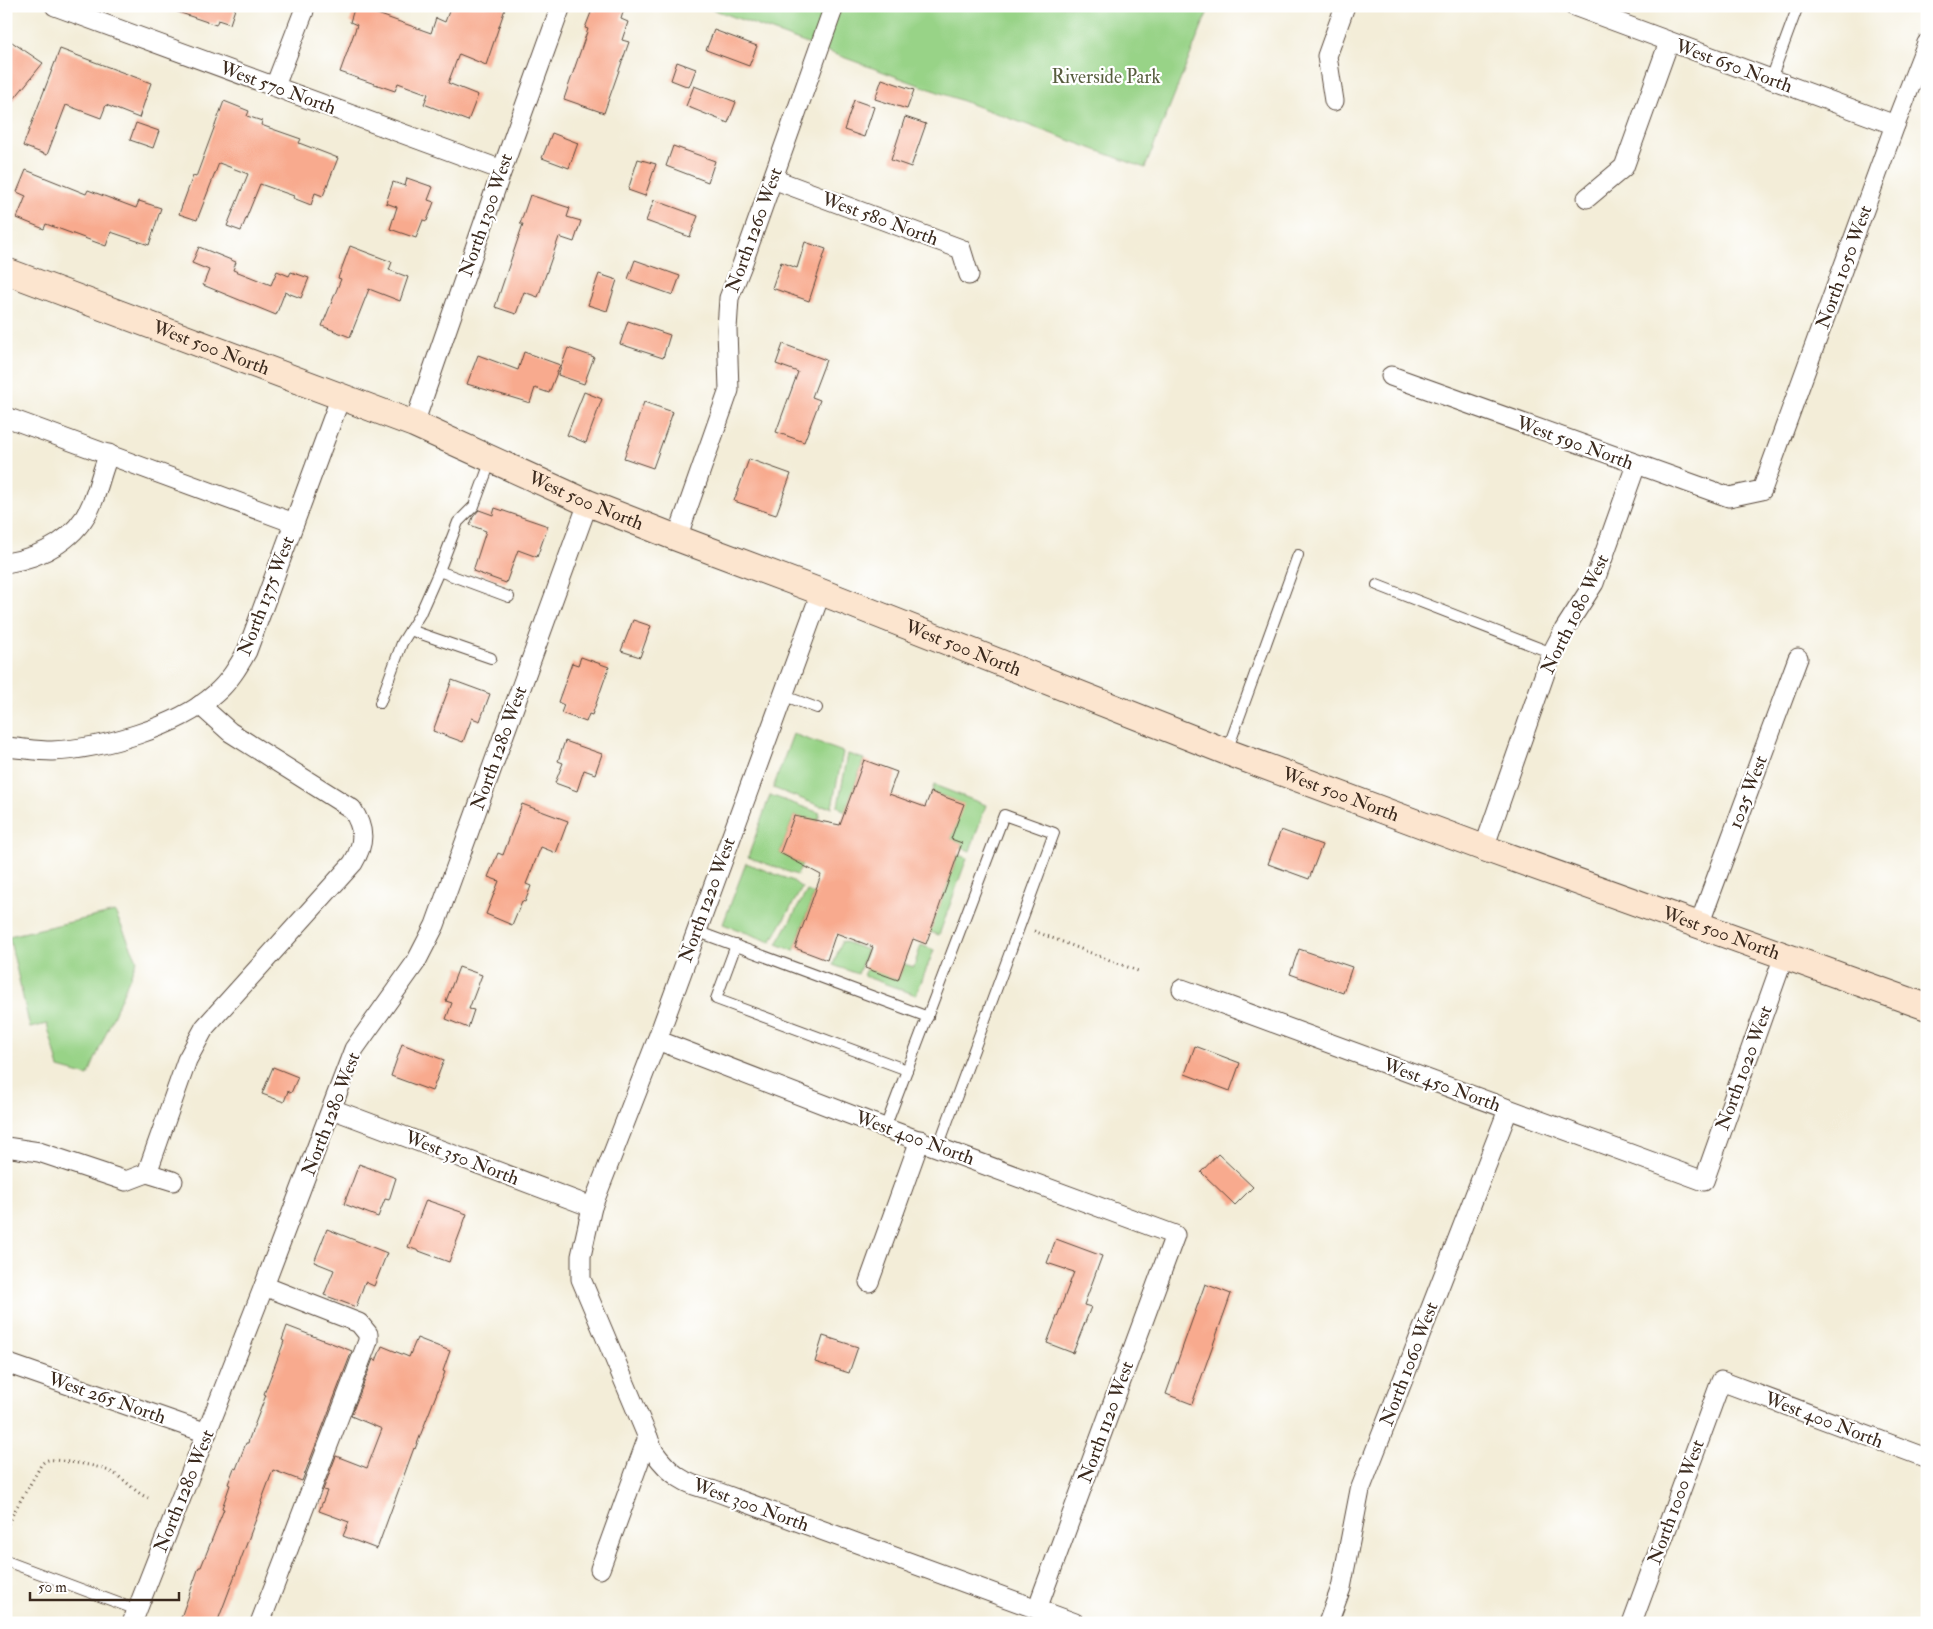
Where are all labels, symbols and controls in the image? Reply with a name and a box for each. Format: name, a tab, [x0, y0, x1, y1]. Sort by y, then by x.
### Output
street label: West 650 North	[1671, 33, 1796, 98]
street label: West 570 North	[216, 56, 339, 120]
park label: Riverside Park	[1052, 65, 1160, 89]
street label: North 1300 West	[454, 150, 518, 280]
street label: North 1260 West	[720, 164, 788, 296]
street label: West 580 North	[818, 186, 942, 251]
street label: North 1050 West	[1811, 202, 1877, 332]
street label: West 500 North	[148, 315, 273, 381]
street label: West 590 North	[1512, 410, 1637, 475]
street label: West 500 North	[524, 465, 647, 536]
street label: North 1375 West	[232, 533, 300, 659]
street label: North 1080 West	[1536, 550, 1614, 678]
street label: West 500 North	[901, 614, 1025, 682]
street label: North 1280 West	[465, 683, 533, 813]
street label: 1025 West	[1723, 752, 1773, 832]
street label: West 500 North	[1278, 761, 1402, 827]
street label: North 1220 West	[673, 834, 741, 966]
street label: West 500 North	[1658, 901, 1783, 965]
street label: North 1020 West	[1710, 1002, 1778, 1134]
street label: North 1280 West	[296, 1049, 366, 1179]
street label: West 450 North	[1379, 1052, 1504, 1117]
street label: West 400 North	[851, 1105, 978, 1171]
street label: West 350 North	[401, 1125, 523, 1191]
street label: North 1060 West	[1374, 1299, 1444, 1429]
street label: North 1120 West	[1073, 1358, 1139, 1486]
street label: West 265 North	[44, 1366, 169, 1429]
street label: West 400 North	[1760, 1386, 1887, 1454]
street label: North 1280 West	[148, 1426, 220, 1556]
street label: North 1000 West	[1642, 1436, 1710, 1568]
street label: West 300 North	[689, 1473, 812, 1537]
scale bar	[30, 1569, 179, 1601]
text: 50 m	[38, 1578, 67, 1597]

